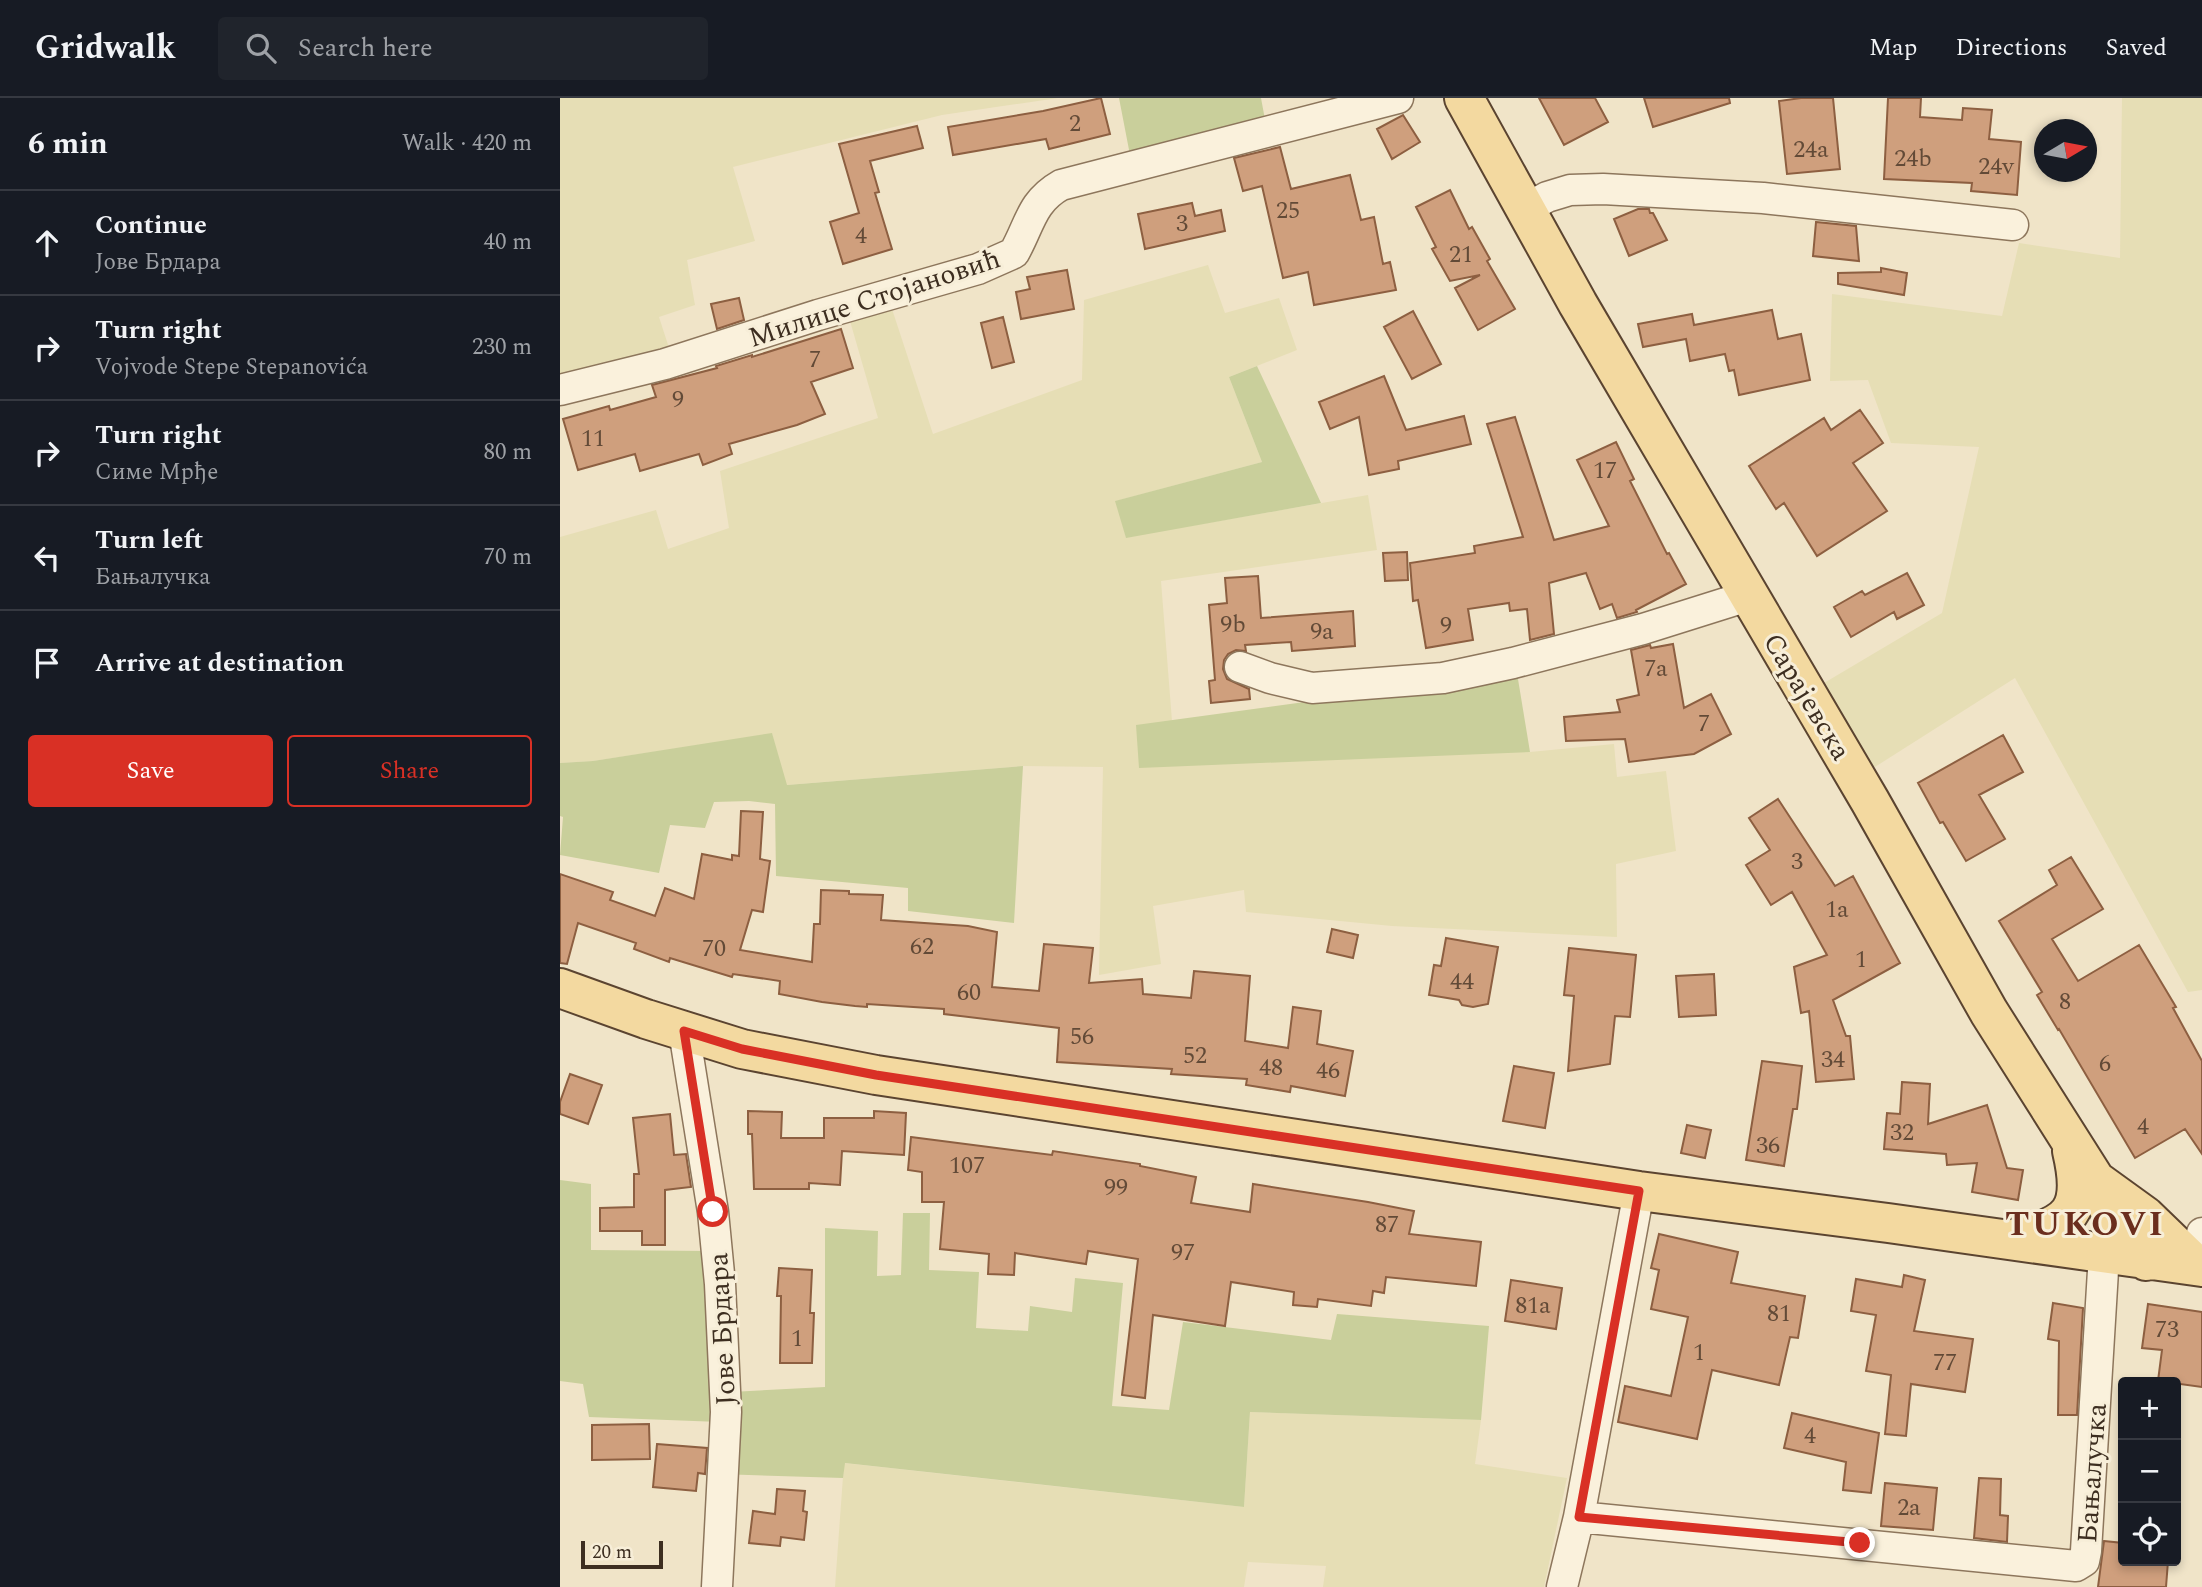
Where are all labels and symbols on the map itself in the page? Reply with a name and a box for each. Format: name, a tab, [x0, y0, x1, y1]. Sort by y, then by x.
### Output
house number: 2	[1069, 106, 1081, 142]
north arrow	[2034, 119, 2097, 182]
house number: 24a	[1793, 132, 1829, 168]
house number: 24b	[1894, 141, 1932, 177]
house number: 24v	[1978, 149, 2015, 185]
house number: 25	[1276, 193, 1300, 229]
house number: 3	[1176, 206, 1188, 242]
house number: 4	[855, 218, 867, 254]
street label: Милице Стојановић	[743, 237, 1006, 359]
house number: 21	[1449, 237, 1473, 273]
house number: 7	[809, 342, 821, 378]
house number: 9	[672, 382, 684, 418]
house number: 11	[581, 421, 605, 457]
house number: 17	[1593, 453, 1617, 489]
house number: 9b	[1220, 607, 1246, 643]
house number: 9	[1440, 608, 1452, 644]
house number: 9a	[1310, 614, 1334, 650]
street label: Сарајевска	[1752, 625, 1862, 769]
house number: 7a	[1644, 651, 1668, 687]
house number: 7	[1698, 706, 1710, 742]
house number: 3	[1791, 844, 1803, 880]
house number: 1a	[1825, 892, 1849, 928]
house number: 62	[910, 929, 934, 965]
house number: 70	[702, 931, 726, 967]
house number: 1	[1855, 942, 1867, 978]
house number: 44	[1450, 964, 1474, 1000]
house number: 60	[957, 975, 981, 1011]
house number: 8	[2059, 984, 2071, 1020]
house number: 56	[1070, 1019, 1094, 1055]
house number: 52	[1183, 1038, 1207, 1074]
house number: 34	[1821, 1042, 1845, 1078]
house number: 6	[2099, 1046, 2111, 1082]
house number: 48	[1259, 1050, 1283, 1086]
house number: 46	[1316, 1053, 1340, 1089]
house number: 4	[2137, 1109, 2149, 1145]
house number: 32	[1890, 1115, 1914, 1151]
house number: 36	[1756, 1128, 1780, 1164]
house number: 107	[949, 1148, 985, 1184]
house number: 99	[1104, 1170, 1128, 1206]
route start	[697, 1196, 728, 1227]
district label: TUKOVI	[2005, 1198, 2165, 1251]
house number: 87	[1375, 1207, 1399, 1243]
house number: 97	[1171, 1235, 1195, 1271]
street label: Јове Брдара	[697, 1251, 748, 1406]
house number: 81a	[1515, 1288, 1551, 1324]
house number: 81	[1767, 1296, 1791, 1332]
house number: 73	[2155, 1312, 2179, 1348]
house number: 1	[791, 1321, 803, 1357]
house number: 1	[1693, 1335, 1705, 1371]
house number: 77	[1933, 1345, 1957, 1381]
street label: Бањалучка	[2066, 1401, 2119, 1545]
house number: 4	[1804, 1418, 1816, 1454]
house number: 2a	[1897, 1490, 1921, 1526]
route end	[1844, 1527, 1875, 1558]
scale bar	[581, 1538, 663, 1570]

